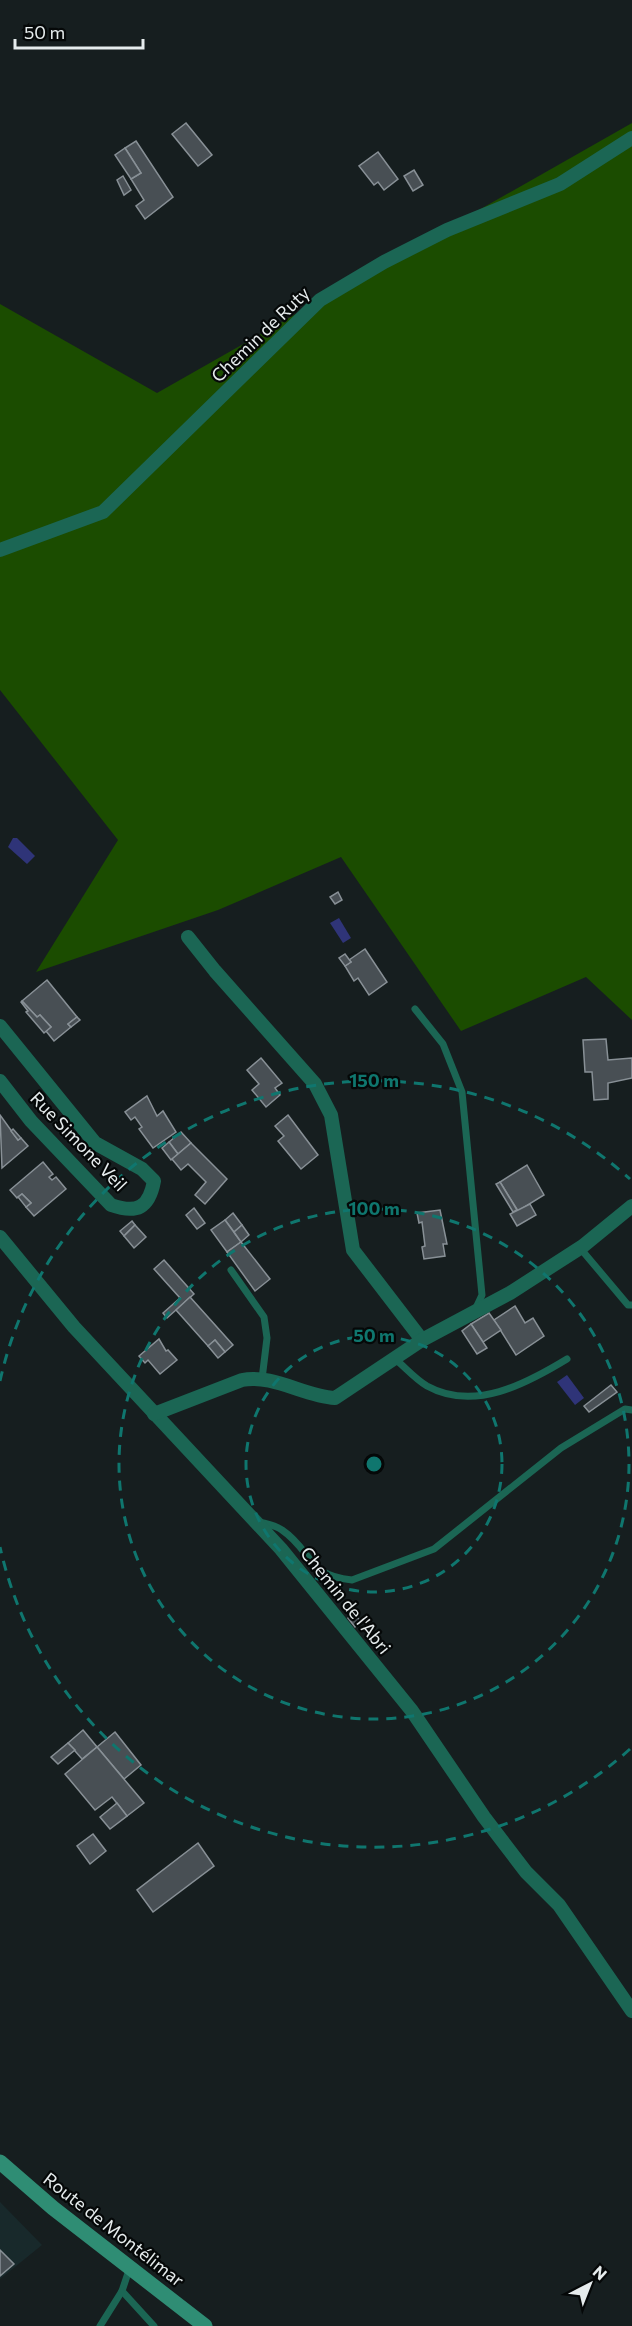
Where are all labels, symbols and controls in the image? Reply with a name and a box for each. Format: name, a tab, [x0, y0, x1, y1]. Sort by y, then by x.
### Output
scale bar	[15, 12, 142, 50]
text: 50 m	[24, 21, 65, 43]
street label: Chemin de Ruty	[206, 282, 314, 386]
text: 150 m	[349, 1069, 399, 1091]
street label: Rue Simone Veil	[26, 1087, 132, 1195]
text: 100 m	[348, 1197, 400, 1219]
text: 50 m	[353, 1324, 395, 1346]
centre of rings	[364, 1454, 384, 1474]
street label: Chemin de l'Abri	[296, 1542, 396, 1658]
street label: Route de Montélimar	[39, 2167, 189, 2291]
north arrow	[560, 2254, 620, 2314]
text: N	[590, 2261, 611, 2284]

